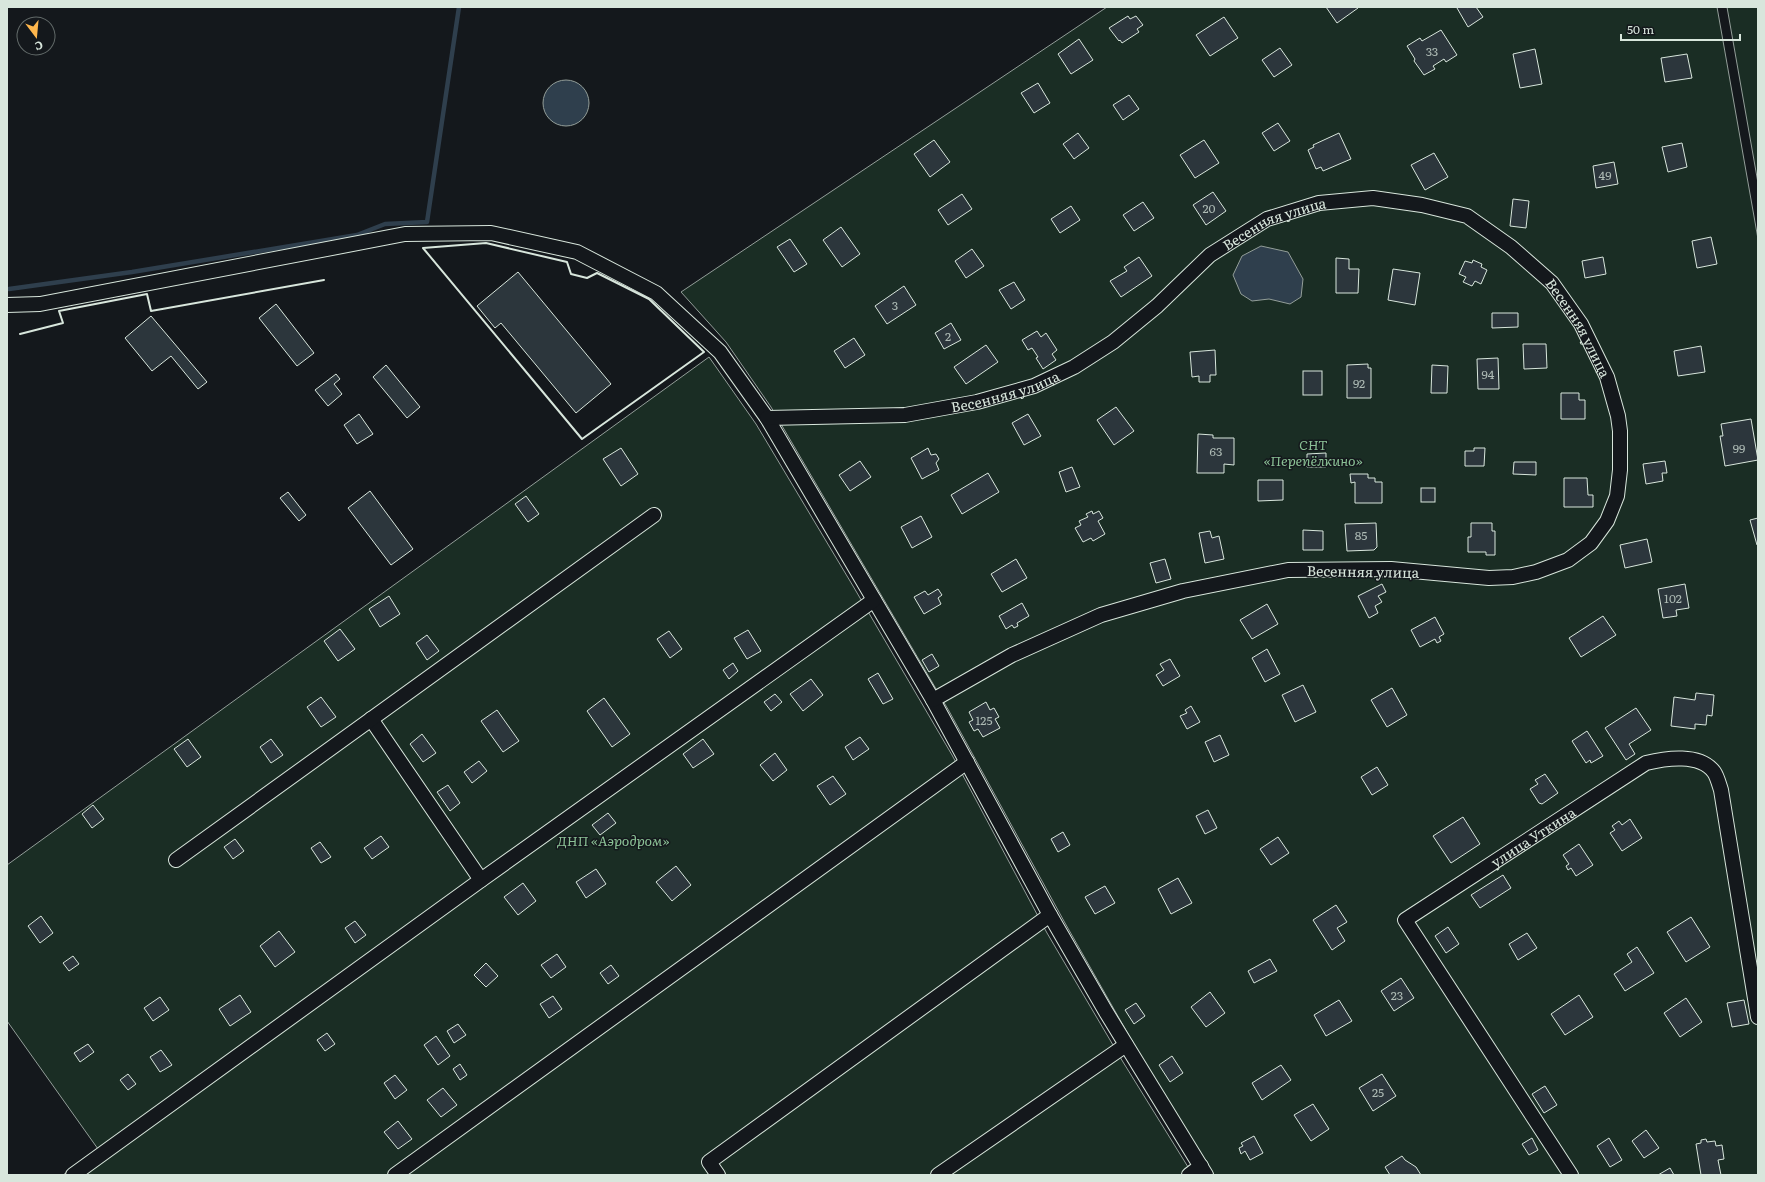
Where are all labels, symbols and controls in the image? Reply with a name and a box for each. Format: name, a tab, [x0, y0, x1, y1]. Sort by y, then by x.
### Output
north arrow	[16, 16, 56, 56]
scale bar	[1621, 16, 1740, 42]
text: 50 m	[1627, 20, 1654, 38]
text: С	[33, 38, 45, 55]
house number: 33	[1426, 42, 1438, 60]
house number: 49	[1599, 166, 1611, 184]
street label: Весенняя улица	[1219, 192, 1327, 255]
house number: 20	[1202, 199, 1216, 217]
street label: Весенняя улица	[1542, 274, 1616, 381]
house number: 3	[892, 296, 898, 314]
house number: 2	[945, 327, 951, 345]
street label: Весенняя улица	[949, 365, 1063, 417]
house number: 94	[1482, 365, 1495, 383]
house number: 92	[1353, 374, 1365, 392]
park label: СНТ «Перепёлкино»	[1263, 434, 1363, 470]
house number: 99	[1733, 439, 1745, 457]
house number: 63	[1210, 442, 1222, 460]
house number: 85	[1355, 526, 1367, 544]
street label: Весенняя улица	[1307, 560, 1420, 582]
house number: 102	[1664, 589, 1682, 607]
house number: 125	[975, 711, 993, 729]
street label: улица Уткина	[1487, 801, 1580, 872]
park label: ДНП «Аэродром»	[557, 830, 669, 850]
house number: 23	[1391, 986, 1403, 1004]
house number: 25	[1372, 1083, 1384, 1101]

